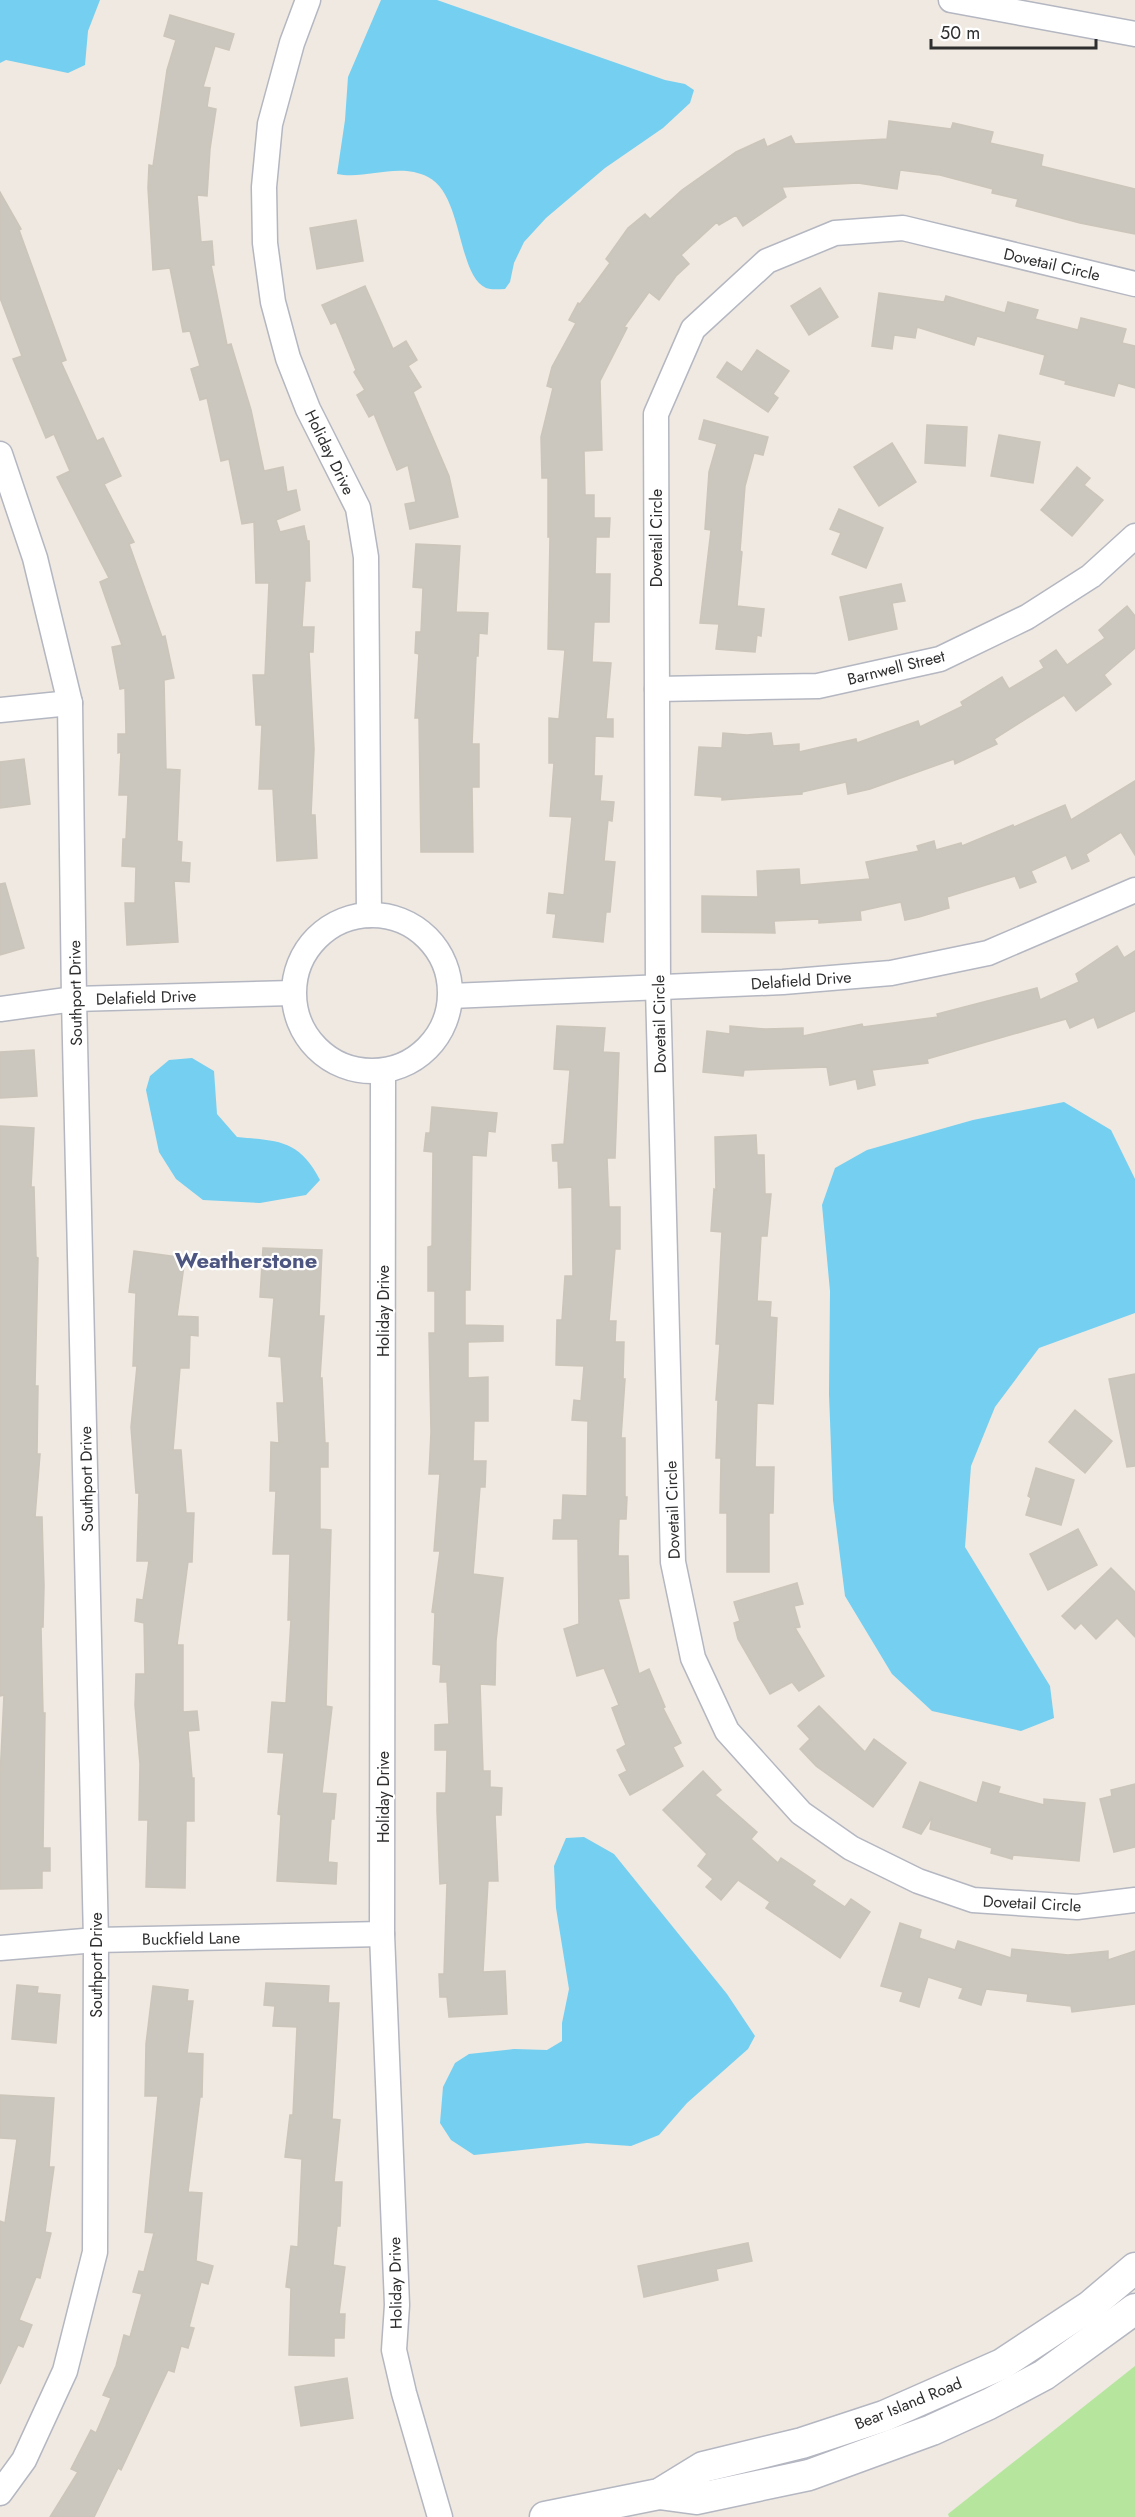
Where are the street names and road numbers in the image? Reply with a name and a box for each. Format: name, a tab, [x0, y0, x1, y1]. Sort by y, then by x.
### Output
street label: Dovetail Circle	[1001, 242, 1102, 287]
street label: Holiday Drive	[299, 406, 360, 499]
street label: Dovetail Circle	[645, 489, 668, 587]
street label: Barnwell Street	[845, 644, 947, 691]
street label: Southport Drive	[63, 940, 88, 1046]
street label: Delafield Drive	[750, 966, 852, 995]
street label: Dovetail Circle	[647, 975, 672, 1073]
street label: Delafield Drive	[95, 984, 197, 1011]
street label: Holiday Drive	[372, 1265, 395, 1357]
street label: Southport Drive	[74, 1426, 99, 1532]
street label: Dovetail Circle	[659, 1460, 686, 1560]
street label: Holiday Drive	[372, 1751, 395, 1843]
street label: Dovetail Circle	[982, 1889, 1082, 1918]
street label: Southport Drive	[85, 1912, 108, 2018]
street label: Buckfield Lane	[142, 1926, 240, 1951]
street label: Holiday Drive	[383, 2237, 408, 2329]
street label: Bear Island Road	[851, 2371, 965, 2435]

